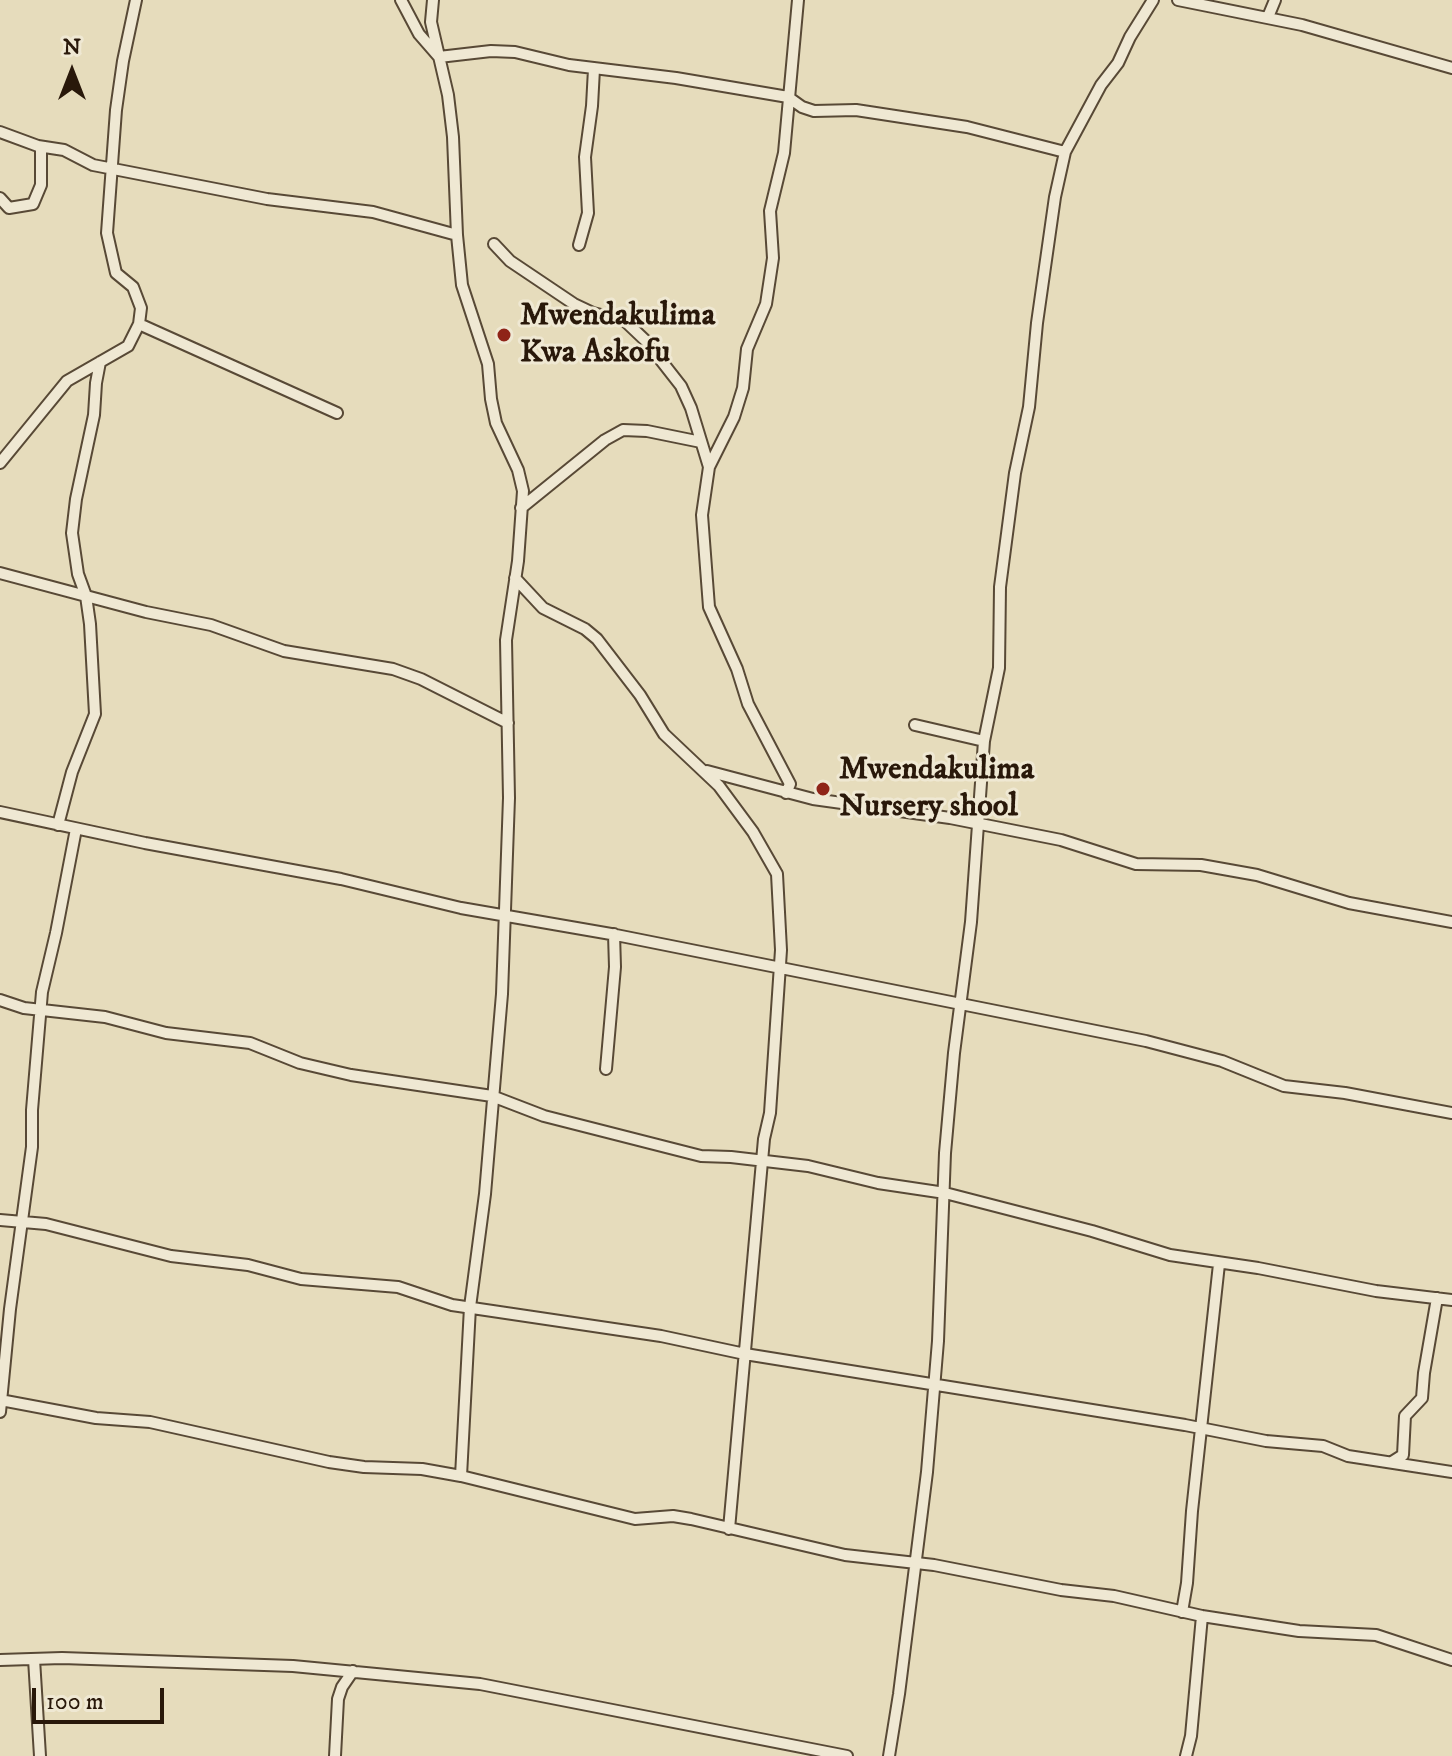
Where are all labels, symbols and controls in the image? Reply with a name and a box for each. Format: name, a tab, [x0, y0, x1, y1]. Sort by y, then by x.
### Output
north arrow	[32, 32, 112, 112]
text: N	[63, 34, 81, 61]
place label: Mwendakulima Kwa Askofu	[520, 298, 715, 373]
marker: Mwendakulima Kwa Askofu	[495, 326, 513, 344]
place label: Mwendakulima Nursery shool	[839, 752, 1034, 827]
marker: Mwendakulima Nursery shool	[814, 780, 832, 798]
scale bar	[36, 1672, 168, 1722]
text: 100 m	[46, 1687, 104, 1717]

